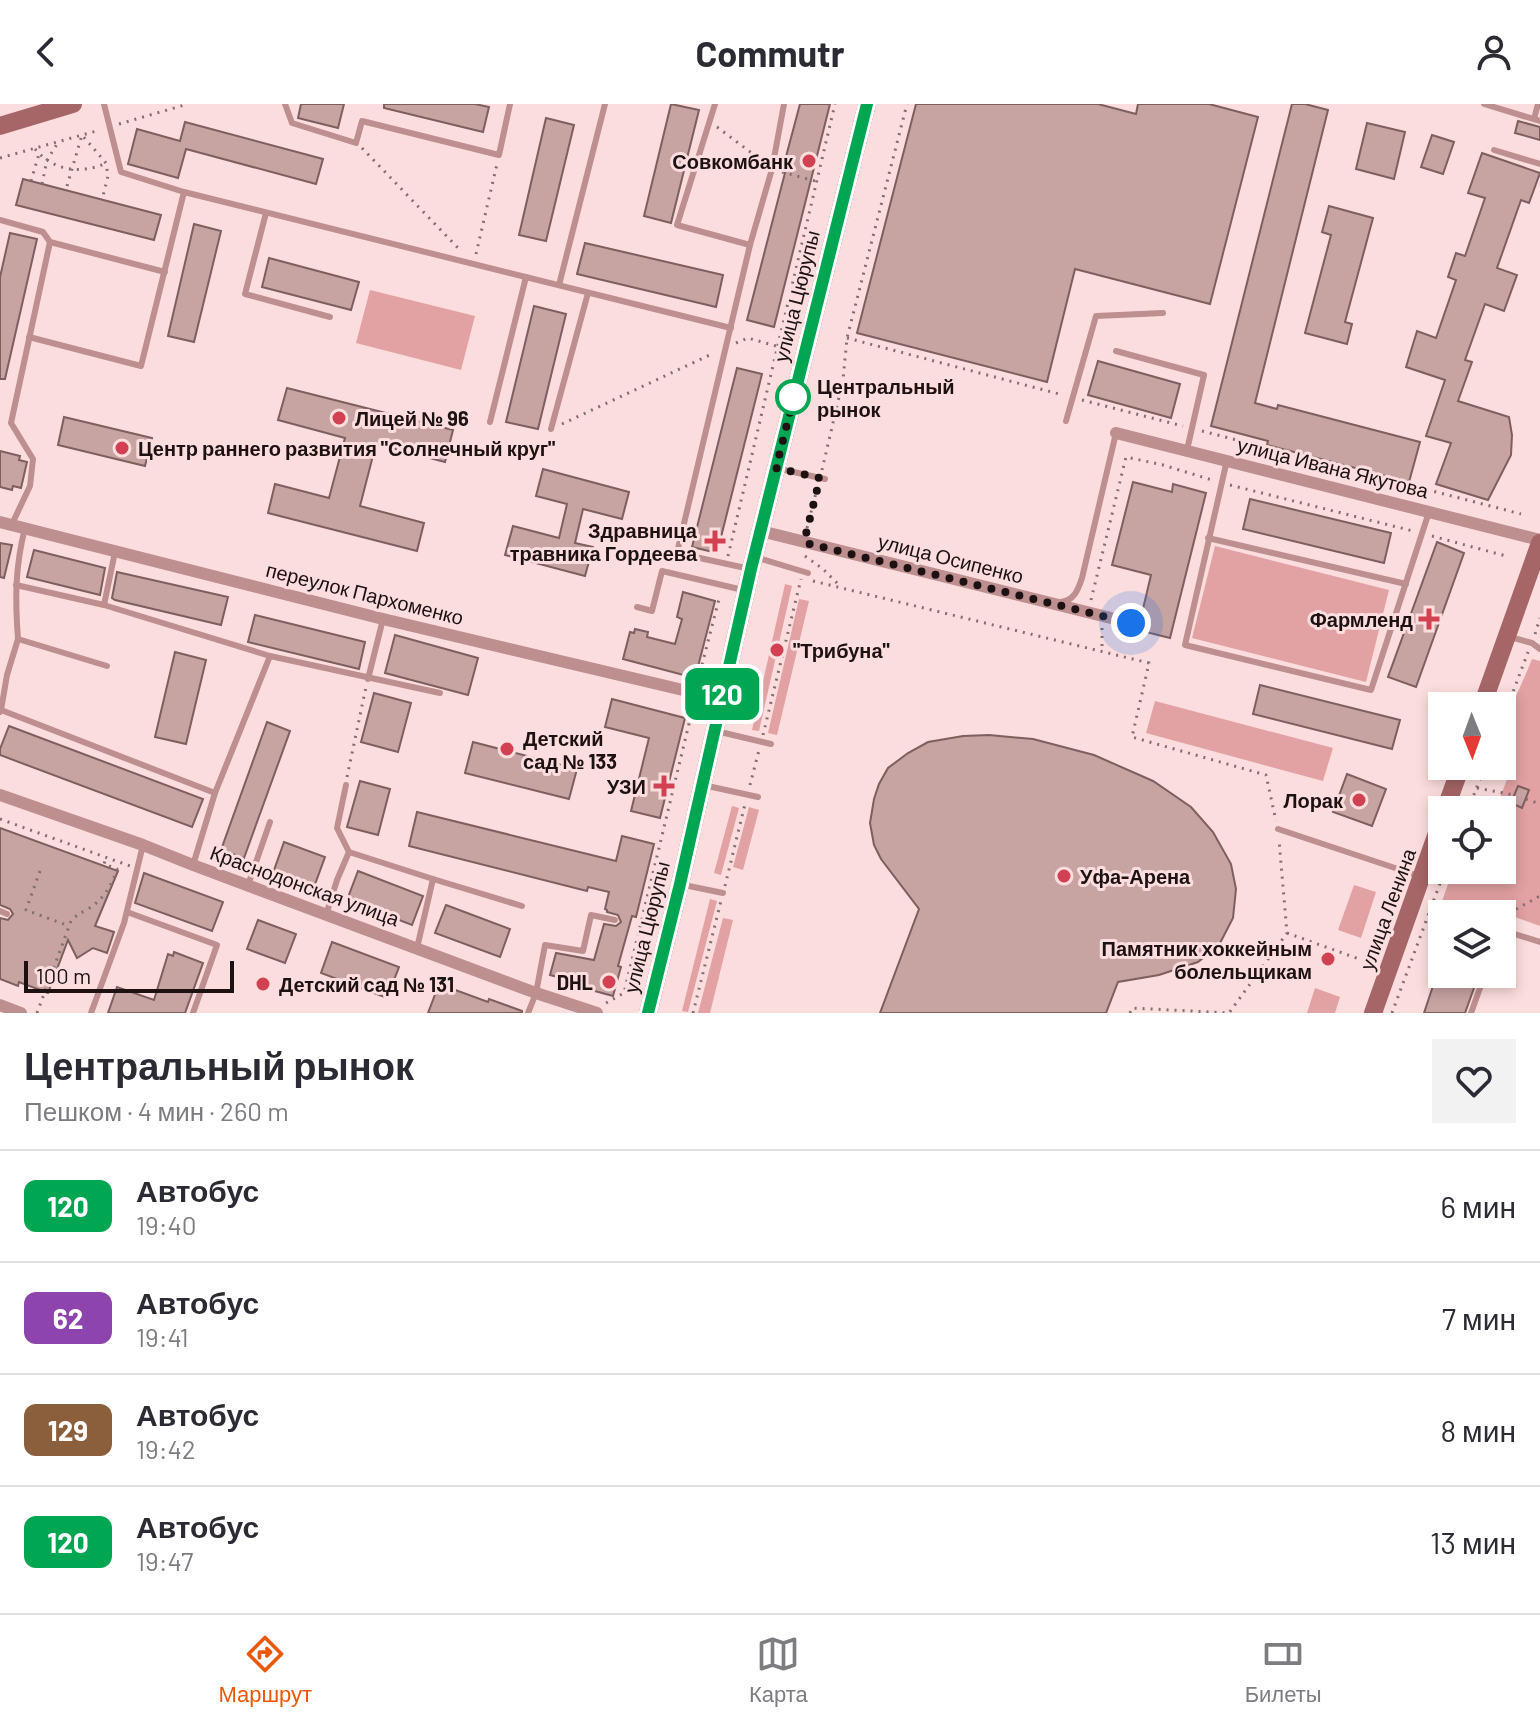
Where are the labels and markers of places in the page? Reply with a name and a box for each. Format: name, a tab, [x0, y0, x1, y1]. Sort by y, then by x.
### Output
place label: Совкомбанк	[672, 149, 794, 173]
marker: Совкомбанк	[800, 152, 818, 170]
place label: Центральный рынок	[817, 374, 955, 421]
marker: Центральный рынок	[776, 380, 810, 414]
place label: Лицей № 96	[355, 406, 469, 430]
marker: Лицей № 96	[330, 409, 348, 427]
place label: Центр раннего развития "Солнечный круг"	[138, 436, 555, 460]
marker: Центр раннего развития "Солнечный круг"	[113, 439, 131, 457]
place label: Здравница травника Гордеева	[510, 518, 698, 565]
marker: Здравница травника Гордеева	[704, 530, 726, 552]
place label: Фармленд	[1310, 607, 1413, 631]
marker: Фармленд	[1420, 610, 1438, 628]
place label: "Трибуна"	[793, 638, 890, 662]
marker: "Трибуна"	[768, 641, 786, 659]
place label: Детский сад № 133	[523, 726, 617, 773]
marker: Детский сад № 133	[498, 740, 516, 758]
place label: УЗИ	[607, 774, 646, 798]
marker: УЗИ	[653, 775, 675, 797]
place label: Лорак	[1283, 788, 1344, 812]
marker: Лорак	[1350, 791, 1368, 809]
place label: Уфа-Арена	[1080, 864, 1191, 888]
marker: Уфа-Арена	[1055, 867, 1073, 885]
place label: Памятник хоккейным болельщикам	[1102, 936, 1312, 983]
marker: Памятник хоккейным болельщикам	[1319, 950, 1337, 968]
place label: DHL	[557, 970, 593, 994]
place label: Детский сад № 131	[279, 972, 454, 996]
marker: DHL	[600, 973, 618, 991]
marker: Детский сад № 131	[254, 975, 272, 993]

